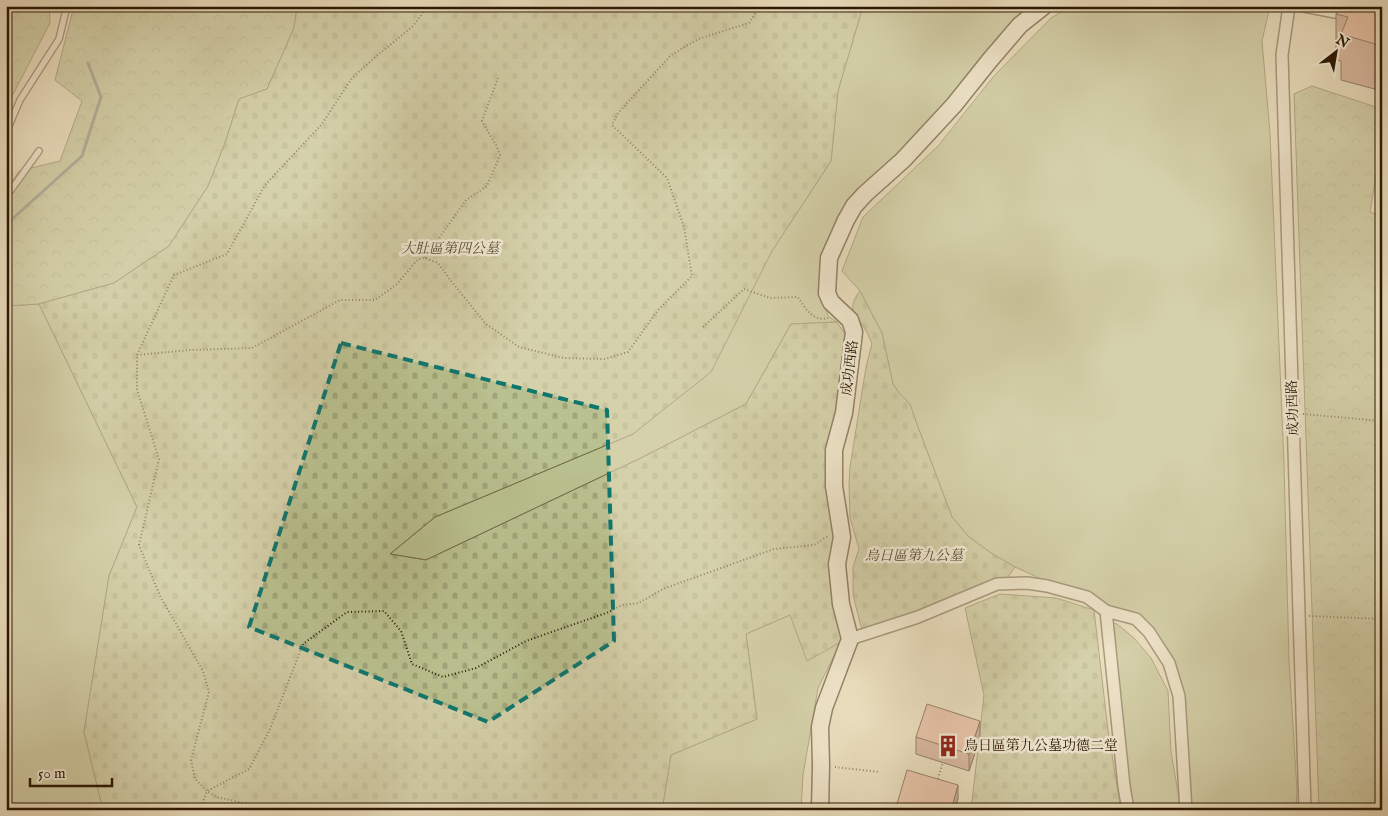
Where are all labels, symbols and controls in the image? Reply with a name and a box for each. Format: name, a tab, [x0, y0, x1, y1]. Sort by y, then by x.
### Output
north arrow	[1310, 28, 1360, 78]
text: N	[1331, 30, 1352, 53]
park label: 大肚區第四公墓	[401, 240, 501, 258]
street label: 成功西路	[838, 339, 862, 397]
street label: 成功西路	[1283, 380, 1303, 436]
park label: 烏日區第九公墓	[865, 547, 965, 565]
building icon: 烏日區第九公墓功德二堂	[935, 733, 961, 759]
place label: 烏日區第九公墓功德二堂	[964, 737, 1118, 755]
scale bar	[30, 756, 112, 788]
text: 50 m	[38, 764, 66, 783]

